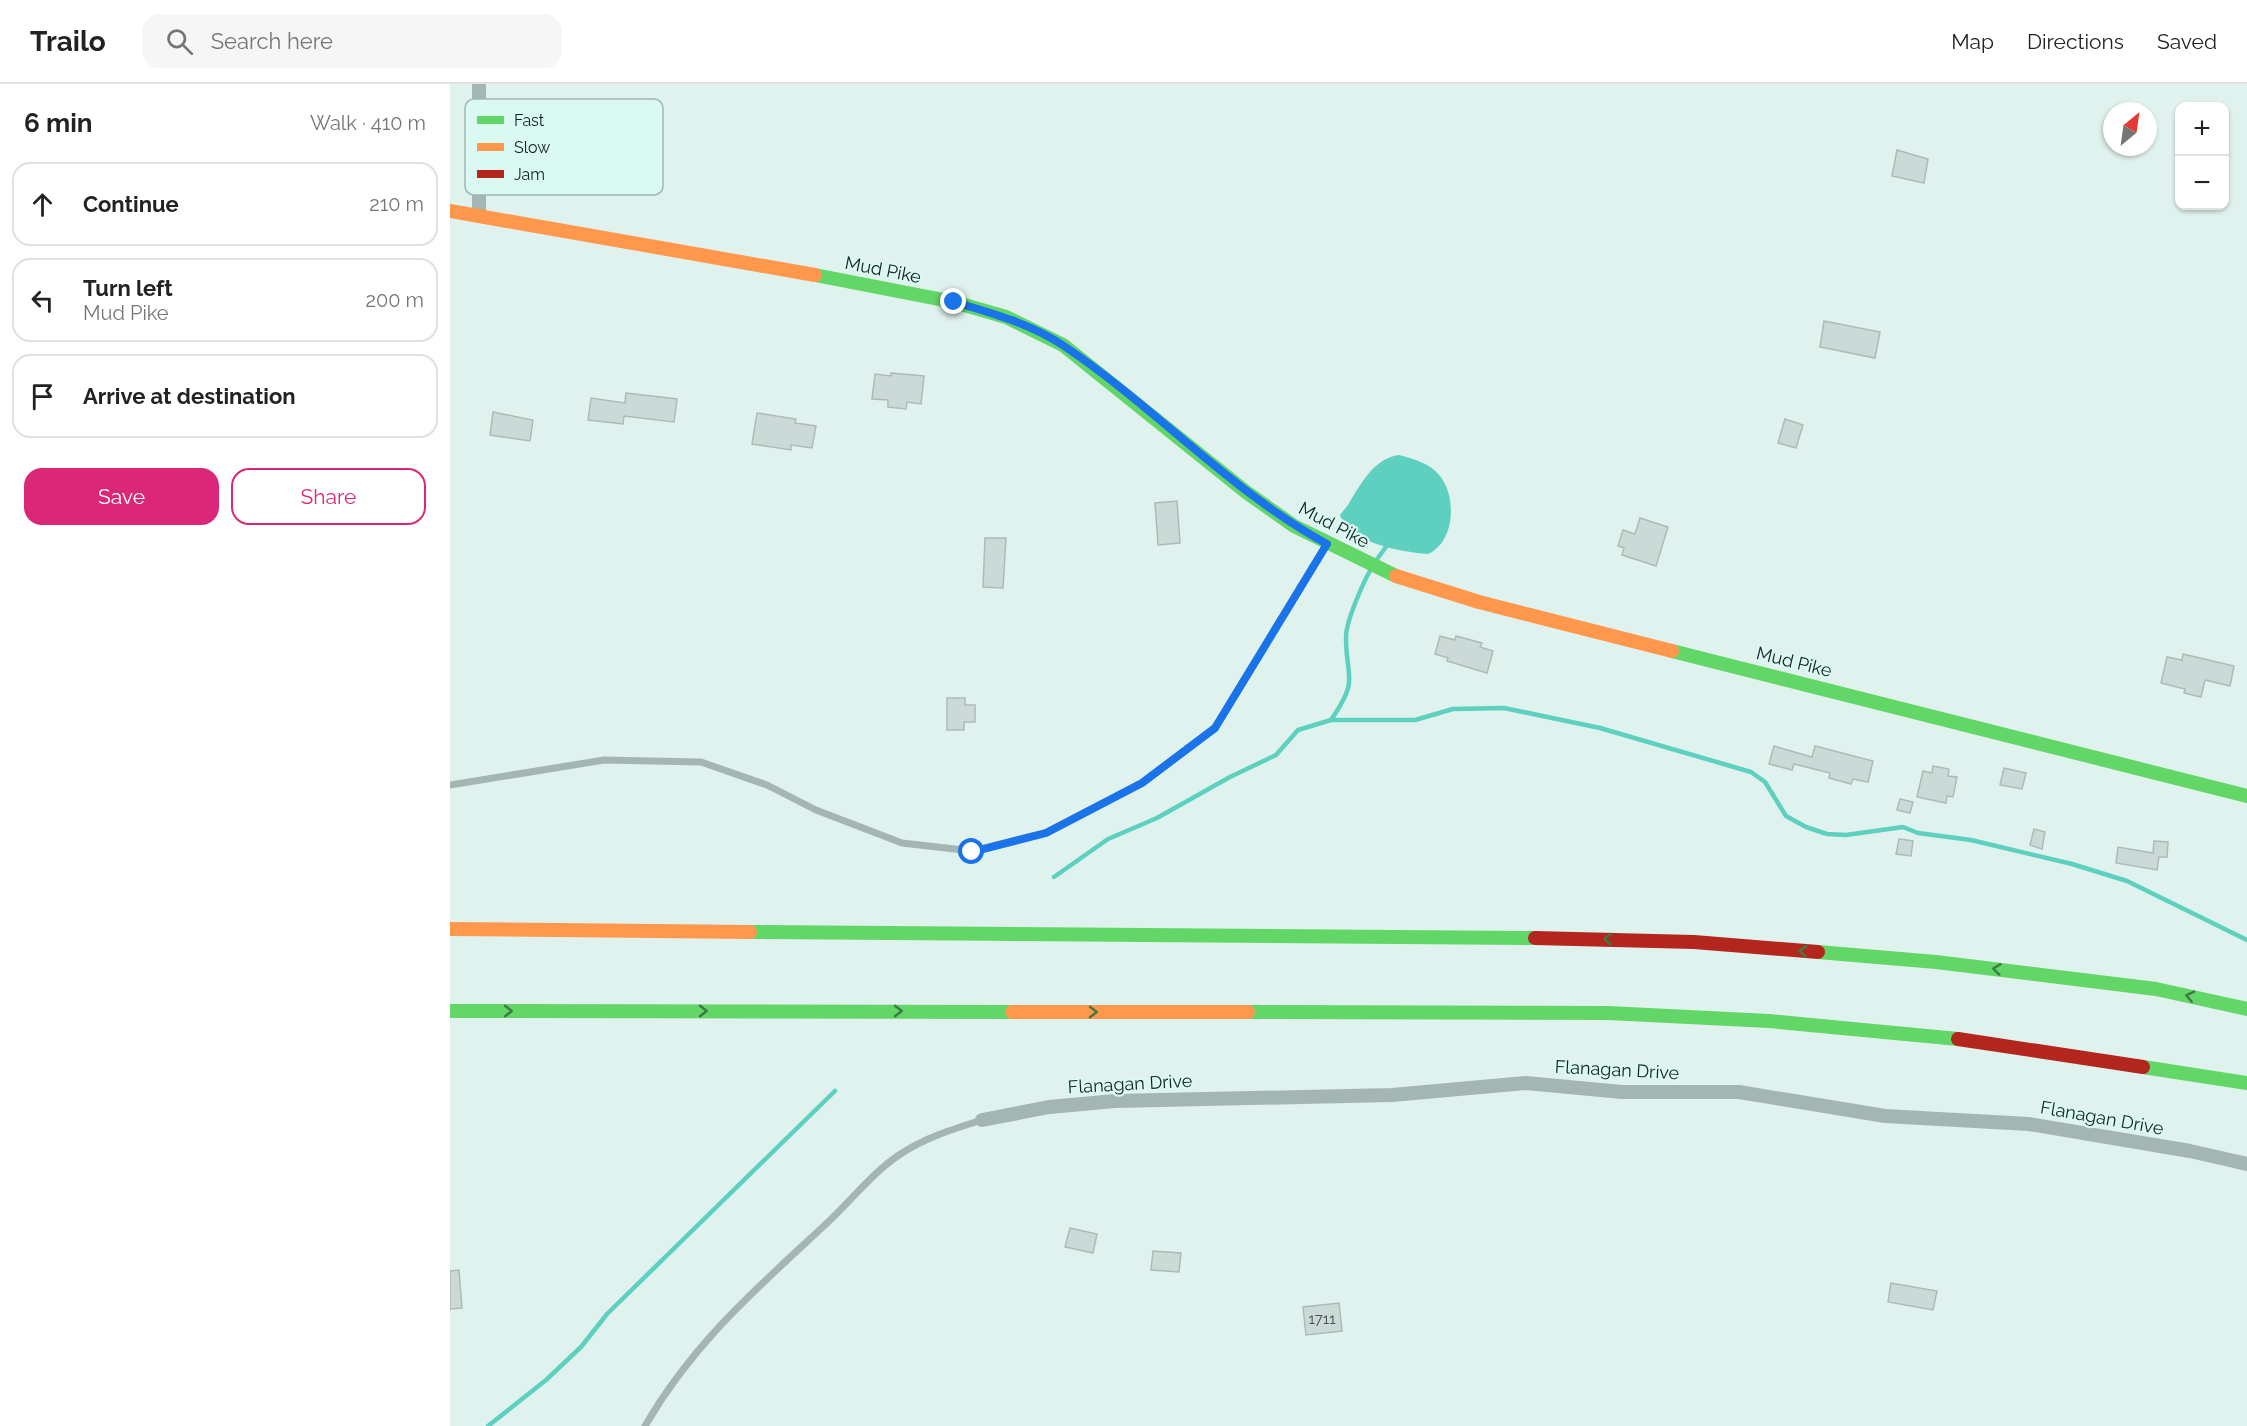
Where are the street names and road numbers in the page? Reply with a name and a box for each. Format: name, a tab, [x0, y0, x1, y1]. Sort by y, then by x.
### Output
street label: Mud Pike	[843, 252, 923, 287]
street label: Mud Pike	[1295, 497, 1374, 552]
street label: Mud Pike	[1754, 642, 1834, 681]
street label: Flanagan Drive	[1554, 1056, 1680, 1083]
street label: Flanagan Drive	[1067, 1070, 1193, 1097]
street label: Flanagan Drive	[2039, 1096, 2166, 1139]

